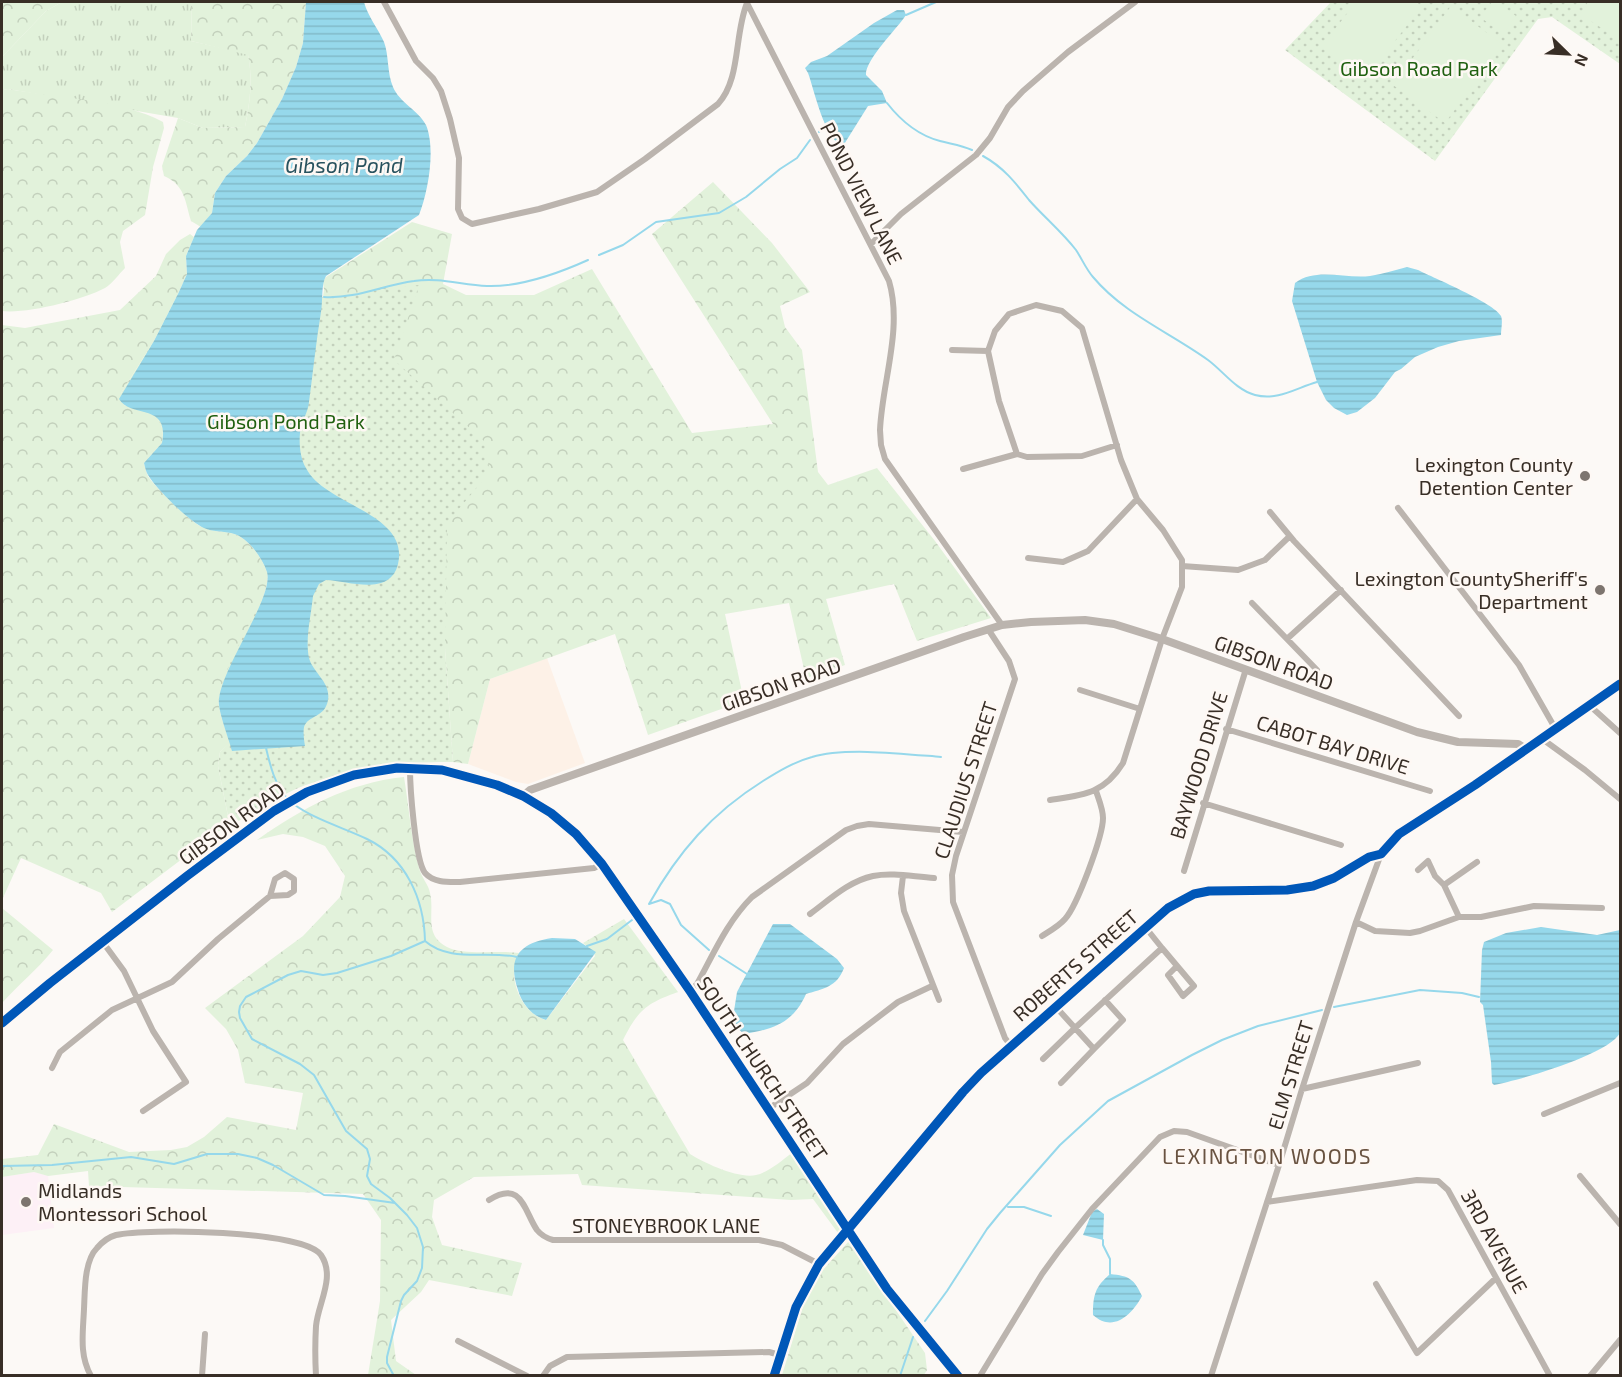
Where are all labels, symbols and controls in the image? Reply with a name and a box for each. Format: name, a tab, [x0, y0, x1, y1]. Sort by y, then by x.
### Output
north arrow	[1538, 24, 1598, 84]
text: N	[1571, 51, 1593, 69]
park label: Gibson Road Park	[1340, 56, 1498, 80]
street label: POND VIEW LANE	[816, 118, 908, 268]
water label: Gibson Pond	[285, 152, 403, 177]
park label: Gibson Pond Park	[207, 409, 365, 433]
place label: Lexington County Detention Center	[1415, 452, 1573, 499]
marker: Lexington County Detention Center	[1578, 469, 1592, 483]
place label: Lexington CountySheriff's Department	[1355, 566, 1588, 613]
marker: Lexington CountySheriff's Department	[1593, 583, 1607, 597]
street label: GIBSON ROAD	[1211, 629, 1337, 695]
street label: GIBSON ROAD	[718, 652, 844, 716]
street label: BAYWOOD DRIVE	[1164, 688, 1232, 842]
street label: CLAUDIUS STREET	[928, 698, 1002, 862]
street label: CABOT BAY DRIVE	[1254, 709, 1412, 779]
street label: GIBSON ROAD	[174, 777, 288, 869]
street label: ROBERTS STREET	[1008, 904, 1143, 1026]
street label: SOUTH CHURCH STREET	[693, 972, 834, 1165]
street label: ELM STREET	[1262, 1017, 1318, 1132]
district label: LEXINGTON WOODS	[1162, 1143, 1372, 1168]
place label: Midlands Montessori School	[38, 1178, 207, 1225]
street label: 3RD AVENUE	[1457, 1185, 1533, 1297]
marker: Midlands Montessori School	[19, 1195, 33, 1209]
street label: STONEYBROOK LANE	[572, 1213, 760, 1237]

